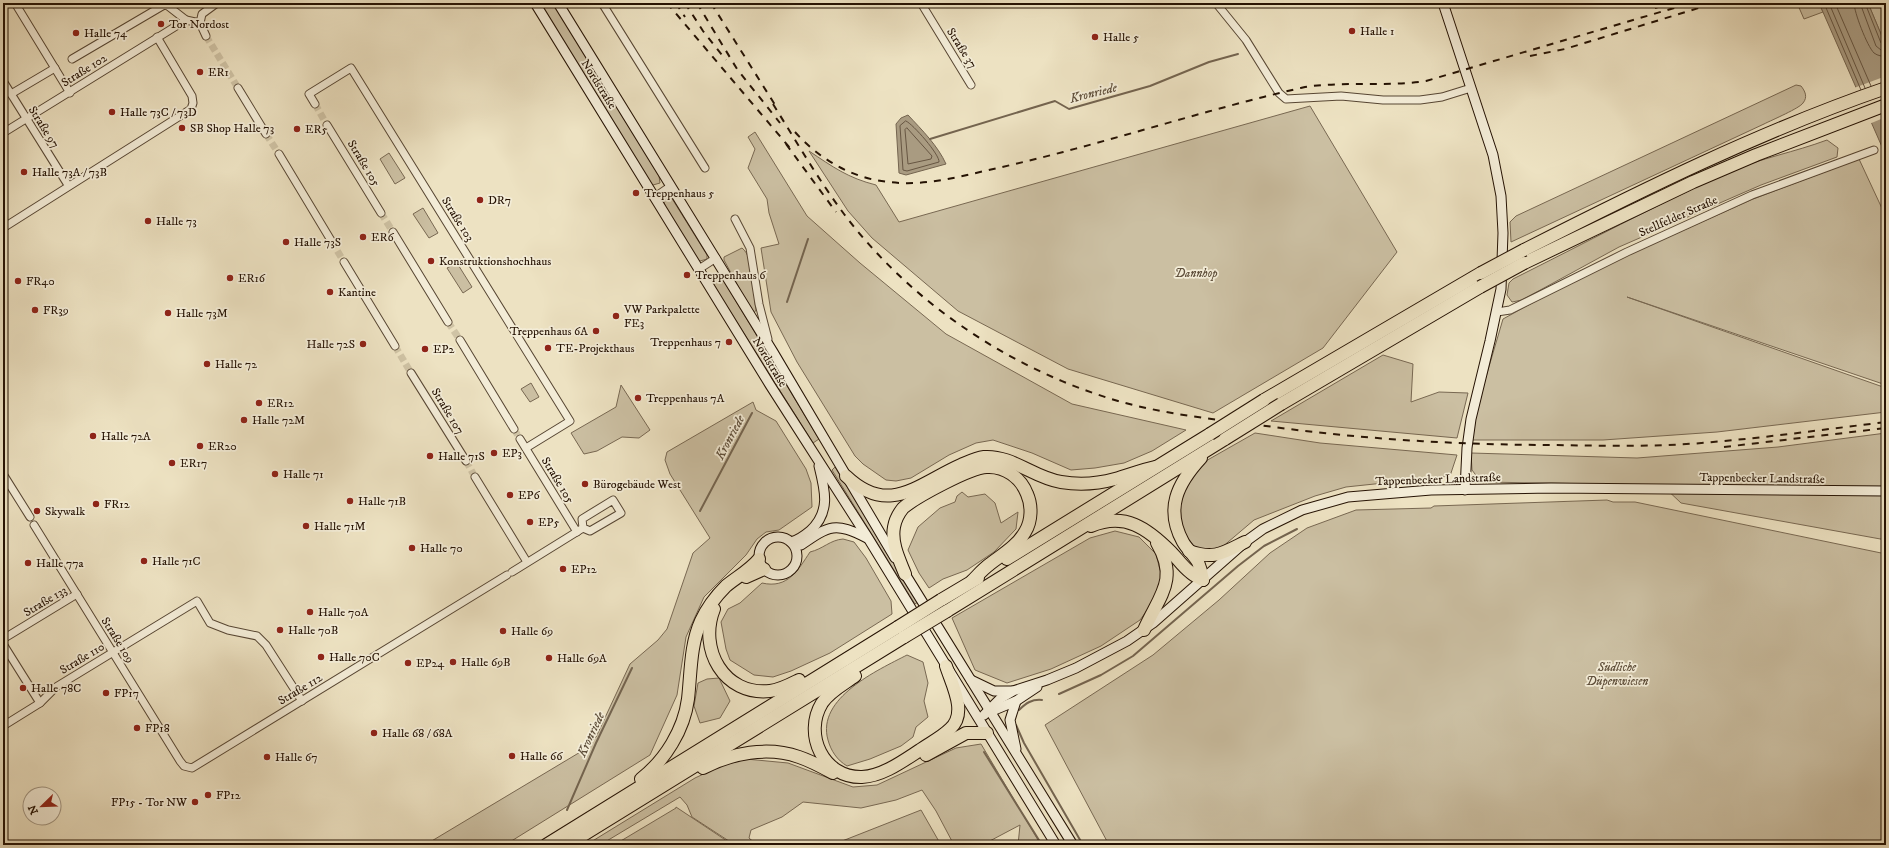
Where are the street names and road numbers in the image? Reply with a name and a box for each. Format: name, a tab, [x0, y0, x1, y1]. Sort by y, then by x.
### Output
street label: Straße 37	[943, 25, 980, 71]
street label: Straße 102	[59, 50, 110, 90]
street label: Nordstraße	[578, 57, 620, 112]
street label: Straße 97	[25, 103, 62, 151]
street label: Straße 105	[344, 137, 383, 189]
street label: Stellfelder Straße	[1637, 192, 1720, 241]
street label: Straße 103	[438, 194, 477, 244]
street label: Nordstraße	[749, 335, 790, 390]
street label: Straße 107	[428, 385, 467, 437]
street label: Straße 105	[538, 454, 577, 506]
street label: Tappenbecker Landstraße	[1375, 470, 1501, 489]
street label: Tappenbecker Landstraße	[1699, 470, 1825, 487]
street label: Straße 133	[21, 583, 70, 620]
street label: Straße 109	[98, 615, 138, 666]
street label: Straße 110	[57, 639, 107, 678]
street label: Straße 112	[275, 670, 325, 709]

